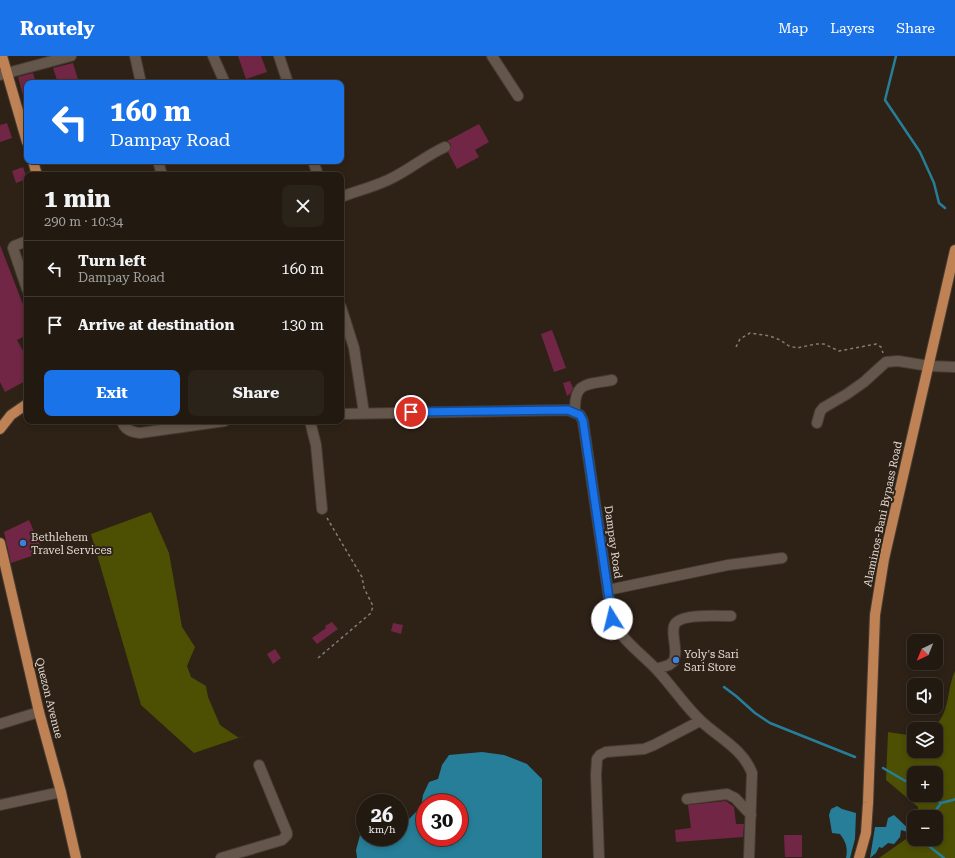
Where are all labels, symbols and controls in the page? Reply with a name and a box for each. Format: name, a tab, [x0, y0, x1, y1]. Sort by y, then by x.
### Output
text: Routely	[20, 17, 95, 40]
text: Map	[778, 20, 808, 36]
text: Layers	[830, 20, 874, 36]
text: Share	[896, 20, 935, 36]
text: 160 m	[110, 95, 191, 128]
icon: left	[44, 96, 96, 148]
text: Dampay Road	[110, 129, 230, 150]
text: 1 min	[44, 185, 111, 213]
button: close	[282, 185, 324, 227]
text: 290 m · 10:34	[44, 214, 123, 229]
text: Turn left	[78, 252, 146, 270]
icon: left	[44, 258, 66, 280]
text: 160 m	[281, 260, 324, 278]
text: Dampay Road	[78, 270, 165, 285]
icon: arrive	[44, 314, 66, 336]
text: Arrive at destination	[78, 316, 234, 334]
text: 130 m	[281, 316, 324, 334]
button: Exit	[44, 370, 180, 416]
button: Share	[188, 370, 324, 416]
pin	[394, 395, 428, 429]
icon: arrive	[400, 401, 422, 423]
street label: Alaminos-Bani Bypass Road	[861, 440, 905, 588]
street label: Dampay Road	[601, 505, 625, 579]
place label: Bethlehem Travel Services	[31, 531, 112, 557]
marker: Bethlehem Travel Services	[18, 538, 28, 548]
position arrow	[591, 598, 633, 640]
north arrow	[907, 634, 943, 670]
map controls	[907, 634, 943, 846]
place label: Yoly's Sari Sari Store	[684, 648, 739, 674]
marker: Yoly's Sari Sari Store	[671, 655, 681, 665]
street label: Quezon Avenue	[33, 656, 65, 740]
button: sound	[907, 678, 943, 714]
button: layers	[907, 722, 943, 758]
button: +	[907, 766, 943, 802]
speed limit sign: 30	[416, 794, 468, 846]
text: 26	[371, 803, 393, 827]
button: −	[907, 810, 943, 846]
text: km/h	[369, 824, 395, 835]

